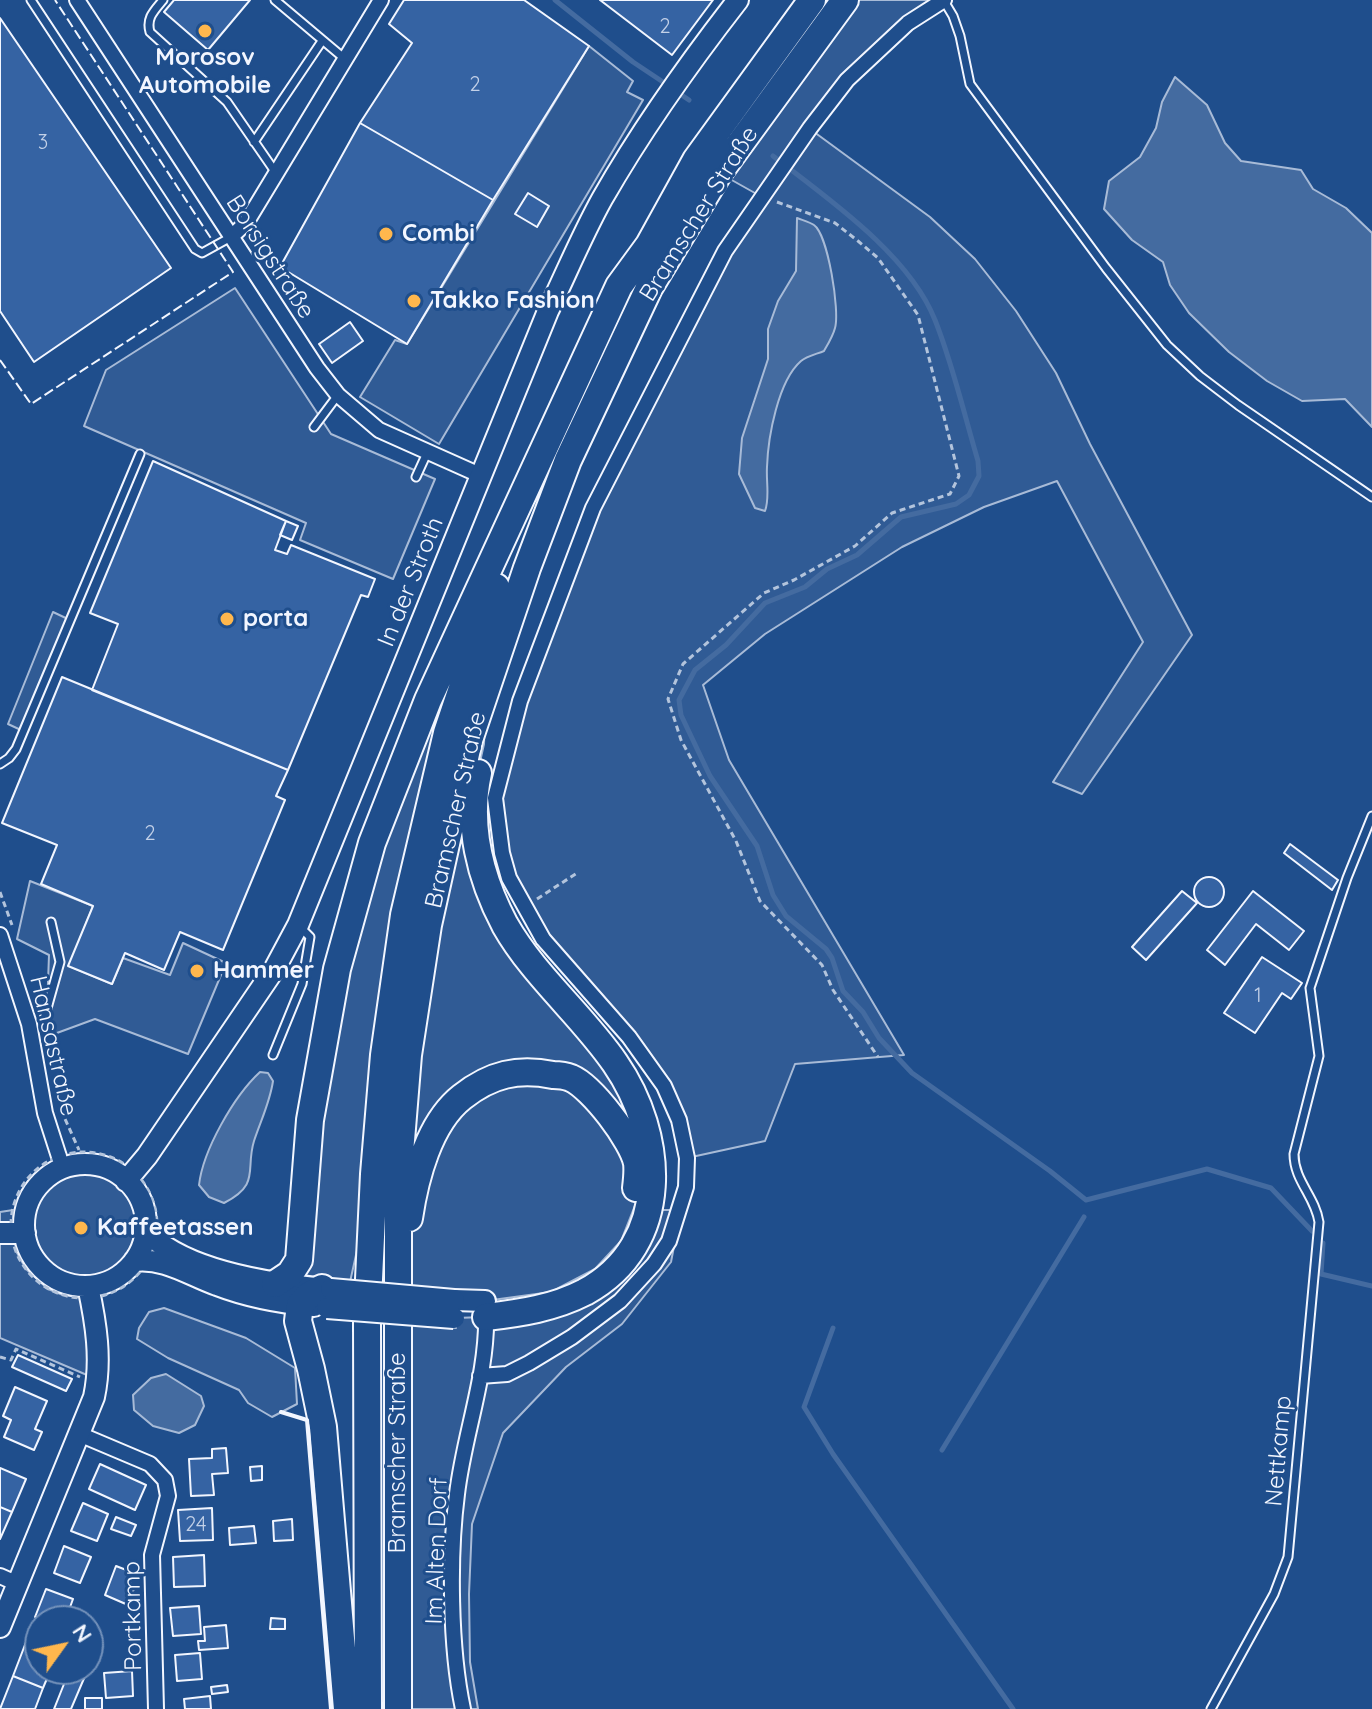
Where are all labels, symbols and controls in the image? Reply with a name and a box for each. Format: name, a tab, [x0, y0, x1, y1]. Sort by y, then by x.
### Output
house number: 2	[659, 15, 671, 39]
marker: Morosov Automobile	[196, 22, 214, 40]
place label: Morosov Automobile	[139, 44, 271, 100]
house number: 2	[469, 73, 481, 97]
street label: Bramscher Straße	[634, 121, 764, 307]
house number: 3	[38, 131, 48, 155]
street label: Borsigstraße	[219, 190, 321, 324]
place label: Combi	[402, 220, 475, 248]
marker: Combi	[377, 225, 395, 243]
place label: Takko Fashion	[430, 287, 595, 315]
marker: Takko Fashion	[405, 292, 423, 310]
street label: In der Stroth	[372, 513, 450, 651]
place label: porta	[243, 605, 308, 633]
marker: porta	[218, 610, 236, 628]
street label: Bramscher Straße	[419, 709, 493, 911]
house number: 2	[144, 822, 156, 846]
place label: Hammer	[213, 957, 314, 985]
marker: Hammer	[188, 962, 206, 980]
street label: Hansastraße	[23, 973, 83, 1119]
house number: 1	[1254, 984, 1262, 1008]
place label: Kaffeetassen	[97, 1214, 254, 1242]
marker: Kaffeetassen	[72, 1219, 90, 1237]
street label: Bramscher Straße	[384, 1353, 412, 1553]
street label: Nettkamp	[1260, 1394, 1298, 1508]
street label: Im Alten Dorf	[420, 1477, 454, 1625]
house number: 24	[185, 1513, 207, 1537]
street label: Portkamp	[118, 1561, 148, 1671]
north arrow	[24, 1605, 104, 1685]
text: N	[66, 1619, 99, 1647]

